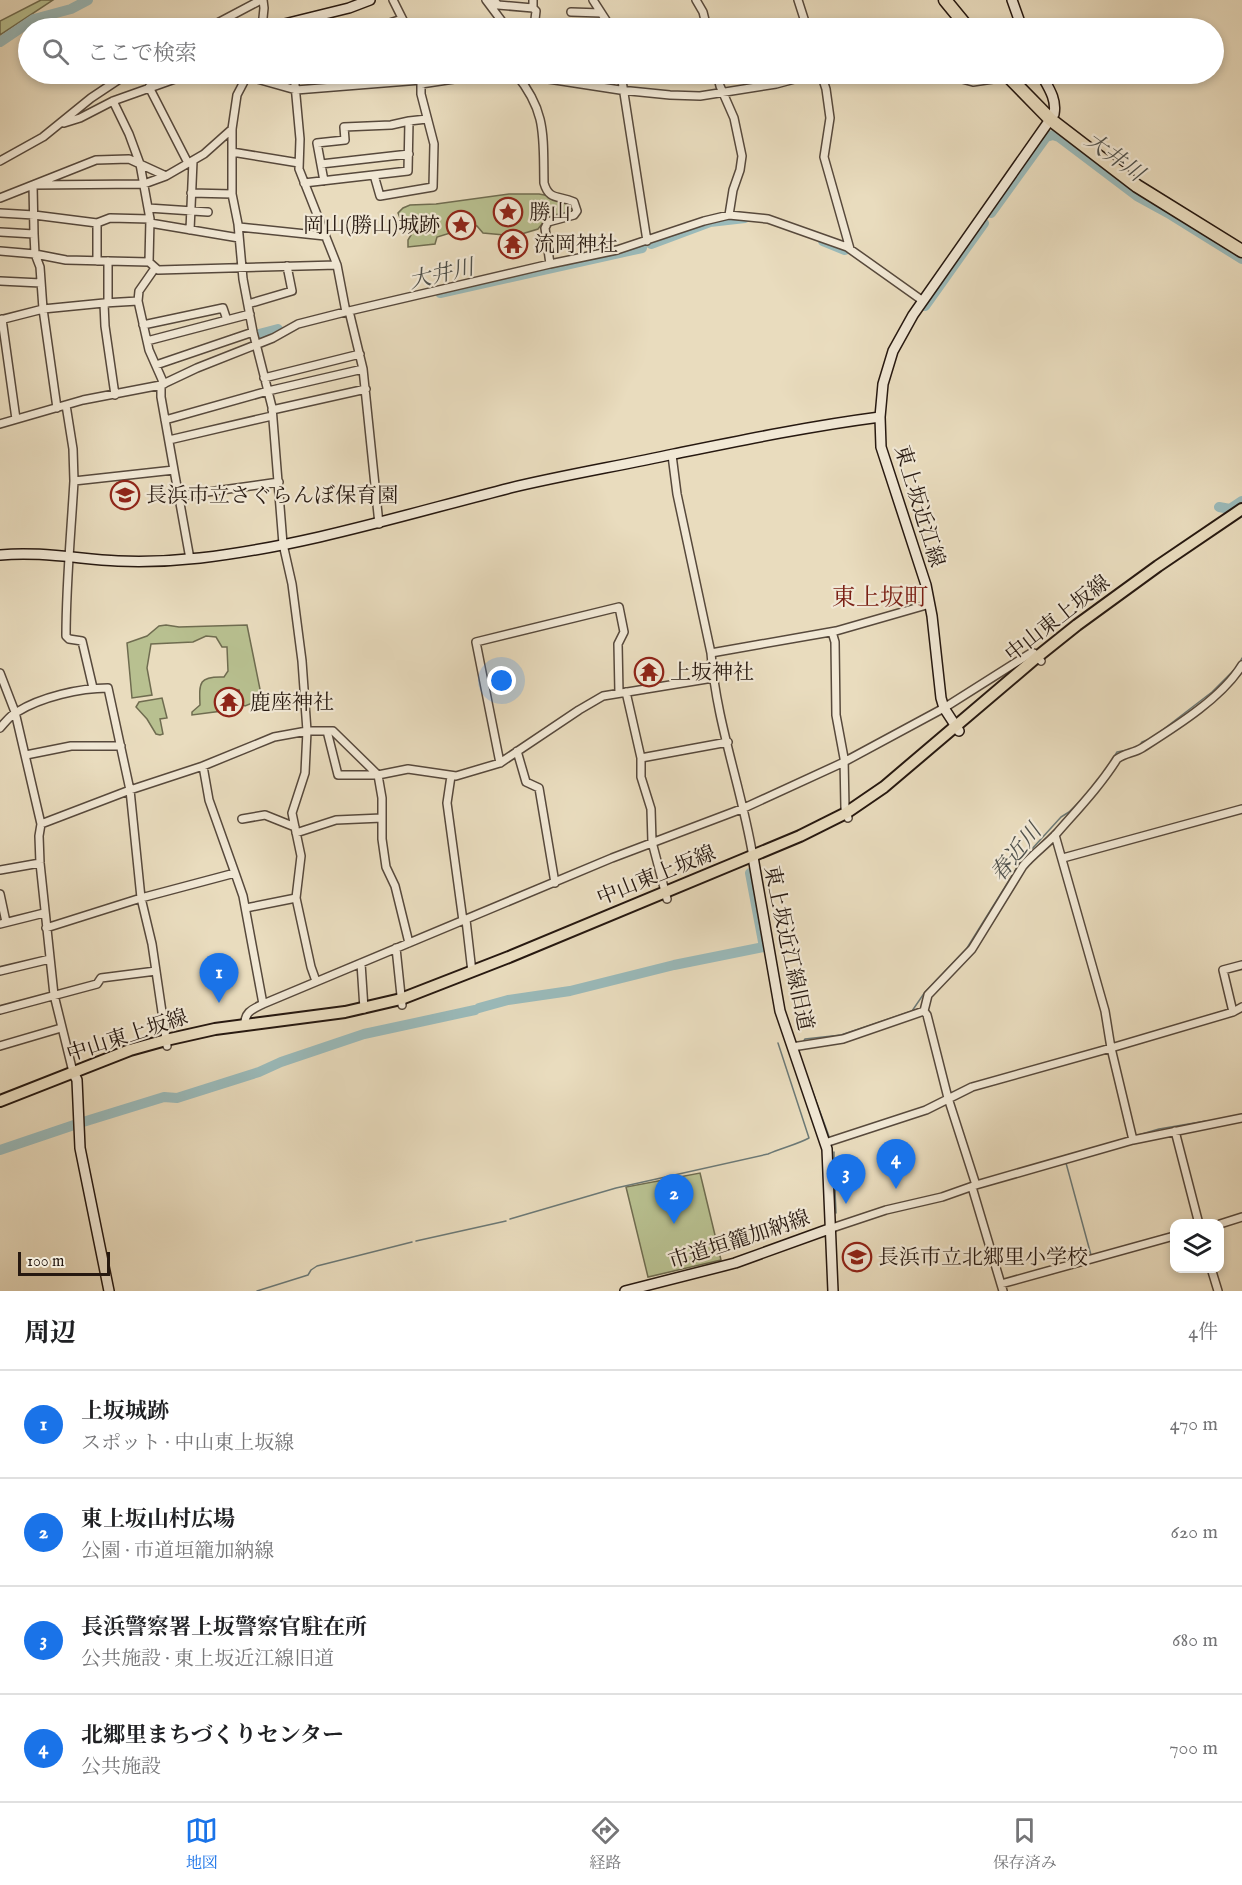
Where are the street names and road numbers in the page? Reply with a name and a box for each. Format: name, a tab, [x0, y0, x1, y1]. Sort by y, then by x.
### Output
street label: 東上坂近江線	[887, 442, 950, 571]
street label: 中山東上坂線	[1000, 570, 1116, 669]
street label: 中山東上坂線	[593, 840, 720, 913]
street label: 東上坂近江線旧道	[757, 863, 818, 1033]
street label: 中山東上坂線	[63, 1004, 192, 1069]
street label: 市道垣籠加納線	[665, 1205, 814, 1276]

